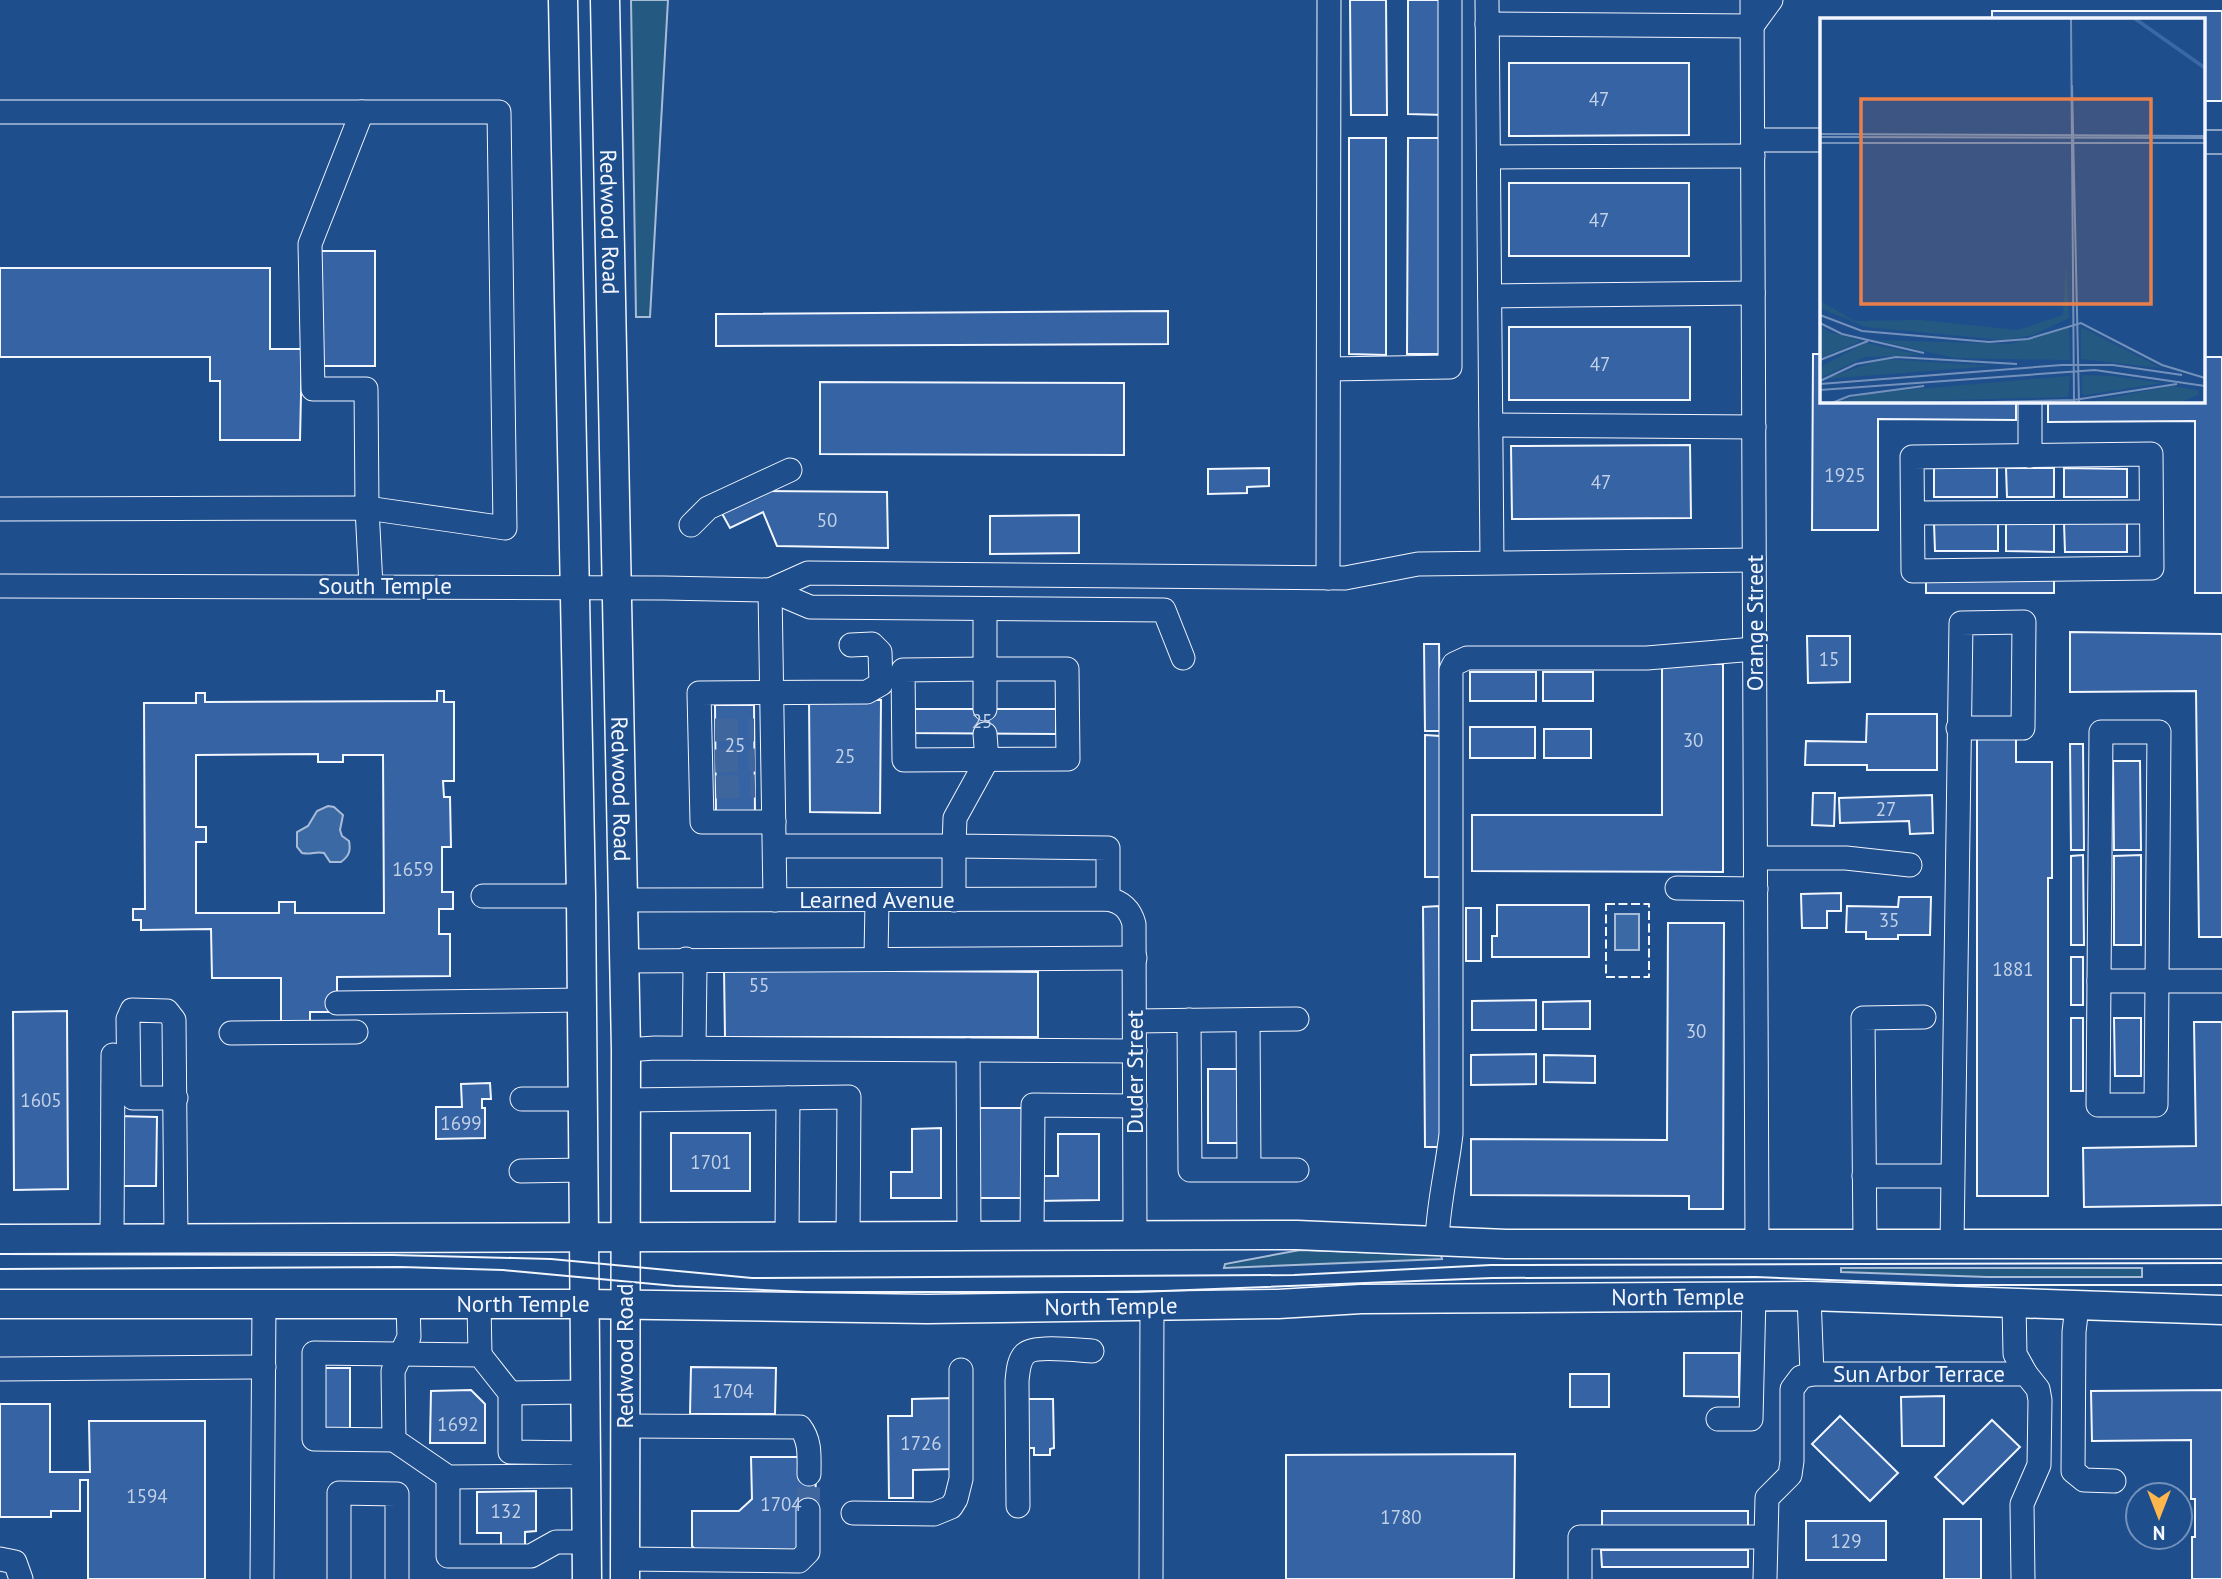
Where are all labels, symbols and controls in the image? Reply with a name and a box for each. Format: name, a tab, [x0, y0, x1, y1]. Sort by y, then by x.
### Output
inset map	[1820, 18, 2204, 402]
house number: 47	[1589, 87, 1609, 111]
street label: Redwood Road	[594, 149, 626, 295]
house number: 47	[1589, 208, 1609, 232]
house number: 47	[1590, 352, 1610, 376]
house number: 1925	[1824, 463, 1866, 487]
house number: 47	[1591, 470, 1611, 494]
house number: 50	[817, 508, 837, 532]
street label: Orange Street	[1740, 555, 1769, 691]
street label: South Temple	[318, 571, 452, 600]
house number: 15	[1819, 647, 1839, 671]
house number: 25	[972, 709, 992, 733]
street label: Redwood Road	[605, 716, 637, 862]
house number: 30	[1683, 728, 1703, 752]
house number: 25	[725, 733, 745, 757]
house number: 25	[835, 744, 855, 768]
house number: 27	[1876, 797, 1896, 821]
house number: 1659	[392, 857, 434, 881]
street label: Learned Avenue	[799, 885, 955, 914]
house number: 35	[1879, 908, 1899, 932]
house number: 1881	[1992, 957, 2034, 981]
house number: 55	[749, 973, 769, 997]
street label: Duder Street	[1120, 1010, 1149, 1134]
house number: 30	[1686, 1019, 1706, 1043]
house number: 1605	[20, 1088, 62, 1112]
house number: 1699	[440, 1111, 482, 1135]
house number: 1701	[690, 1150, 732, 1174]
street label: North Temple	[1611, 1281, 1744, 1311]
street label: Redwood Road	[610, 1283, 639, 1429]
street label: North Temple	[456, 1289, 590, 1318]
street label: North Temple	[1044, 1290, 1178, 1321]
street label: Sun Arbor Terrace	[1833, 1359, 2005, 1388]
house number: 1704	[712, 1379, 754, 1403]
house number: 1692	[437, 1412, 479, 1436]
house number: 1726	[900, 1431, 942, 1455]
north arrow	[2124, 1481, 2194, 1551]
house number: 1594	[126, 1484, 168, 1508]
house number: 1704	[760, 1492, 802, 1516]
house number: 132	[490, 1499, 522, 1523]
house number: 1780	[1380, 1505, 1422, 1529]
text: N	[2153, 1521, 2165, 1545]
house number: 129	[1830, 1529, 1862, 1553]

